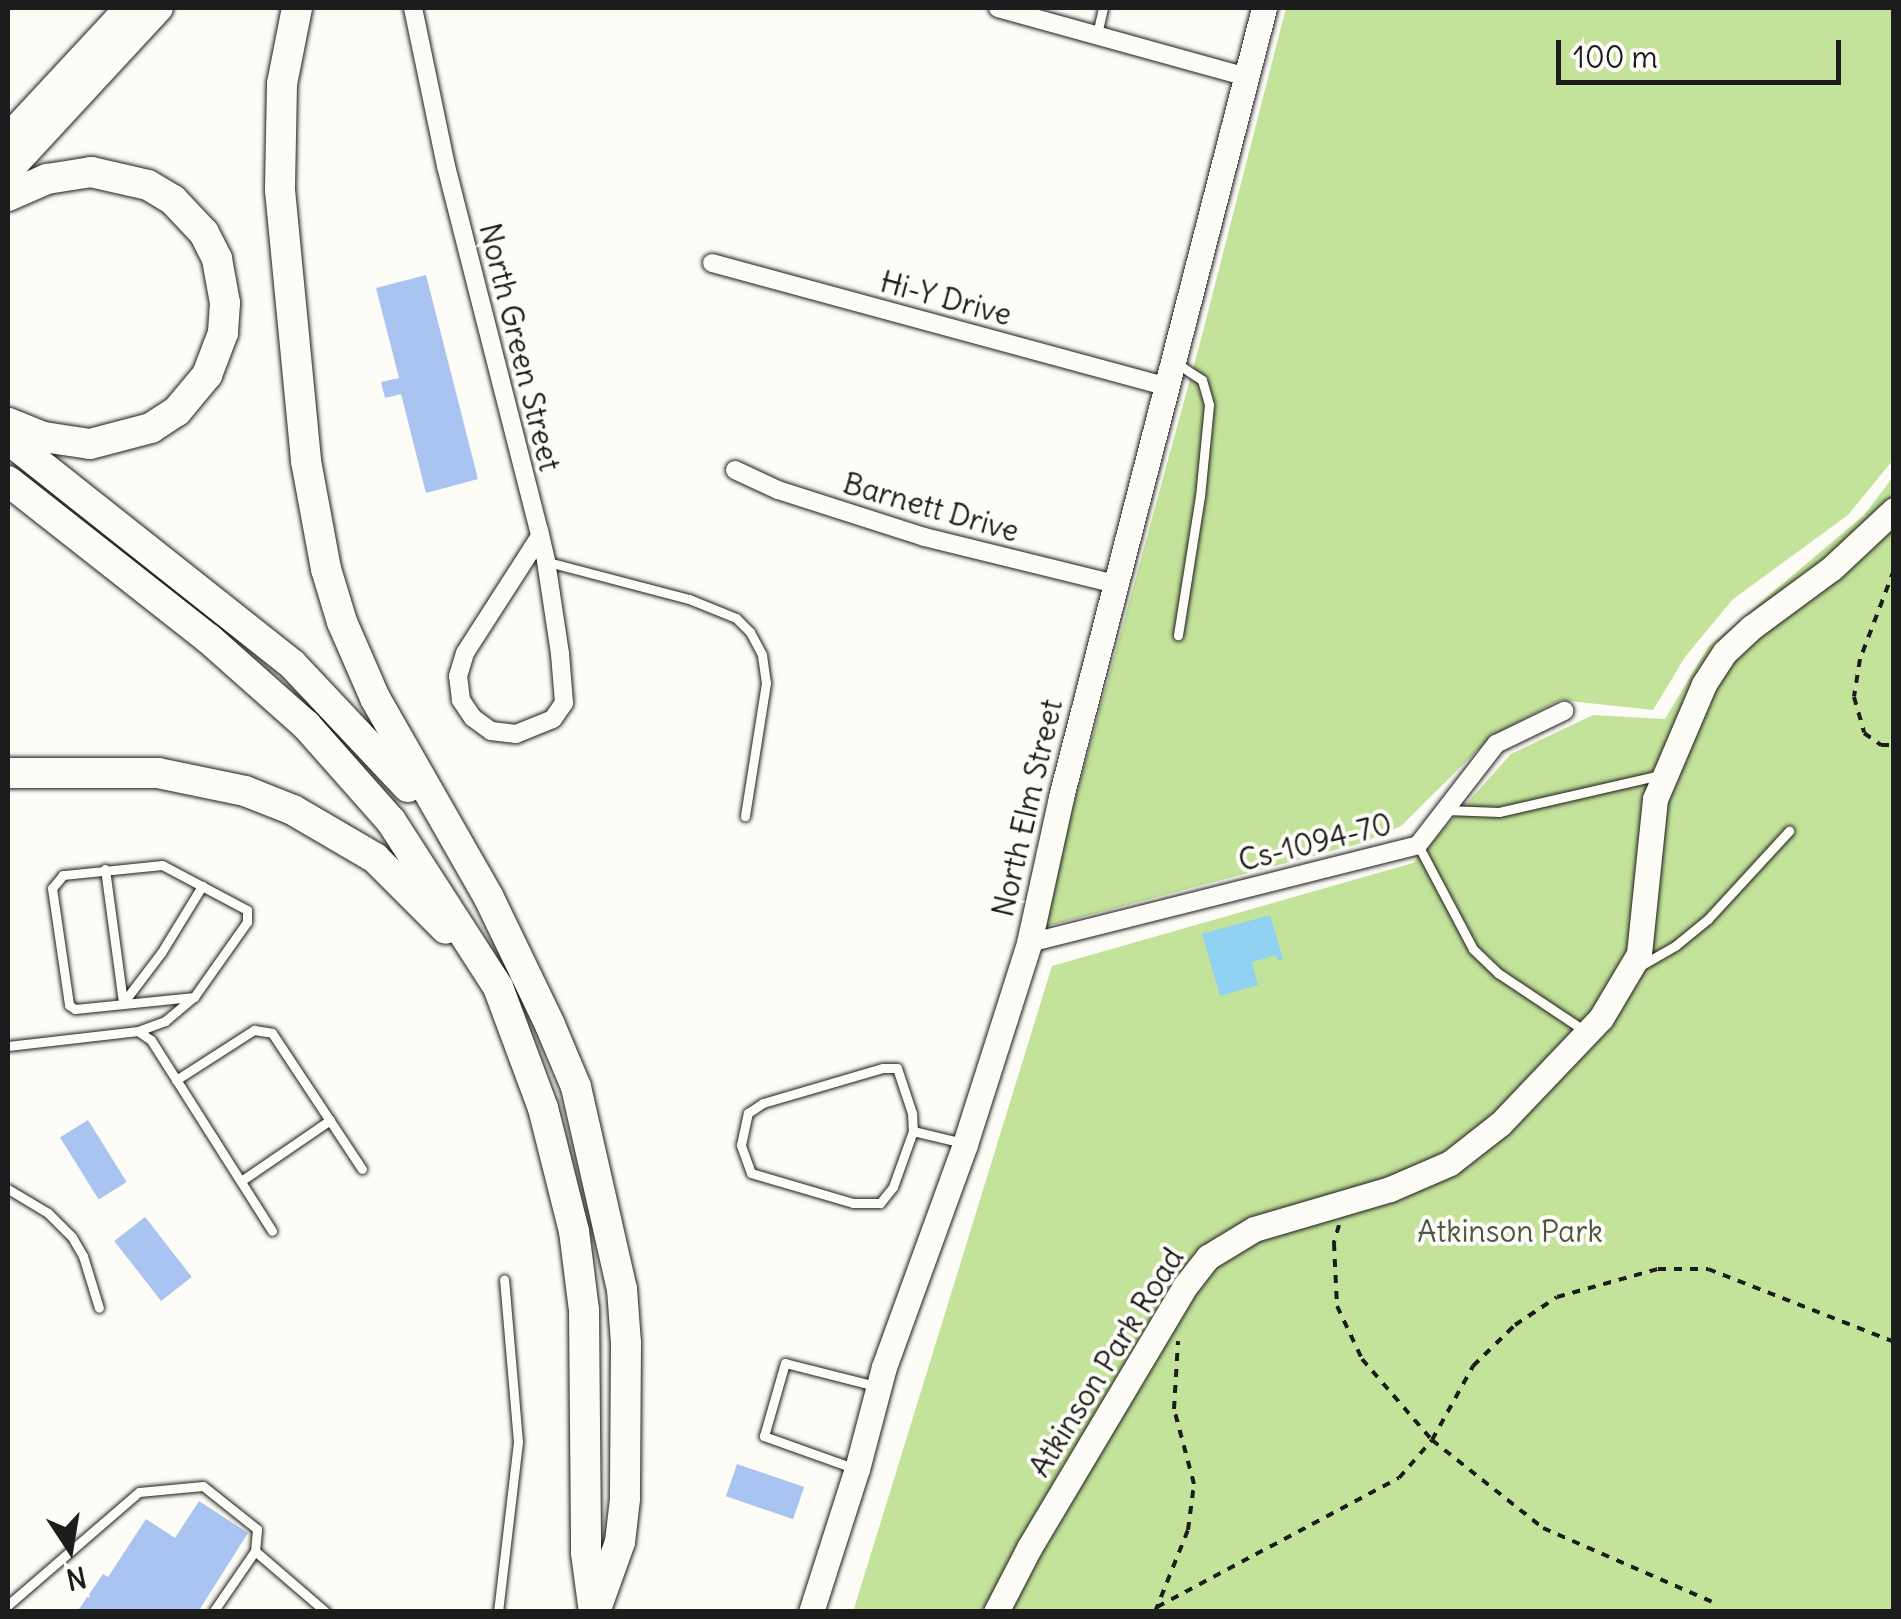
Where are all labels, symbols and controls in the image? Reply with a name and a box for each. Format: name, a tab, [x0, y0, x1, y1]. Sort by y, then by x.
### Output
scale bar	[1561, 20, 1846, 82]
text: 100 m	[1573, 38, 1658, 76]
street label: North Green Street	[472, 219, 568, 475]
street label: Hi-Y Drive	[877, 263, 1015, 333]
street label: Barnett Drive	[839, 465, 1023, 549]
street label: North Elm Street	[984, 696, 1070, 920]
street label: Cs-1094-70	[1235, 806, 1395, 878]
park label: Atkinson Park	[1417, 1213, 1603, 1249]
street label: Atkinson Park Road	[1021, 1241, 1191, 1483]
north arrow	[20, 1499, 120, 1599]
text: N	[63, 1559, 89, 1598]

